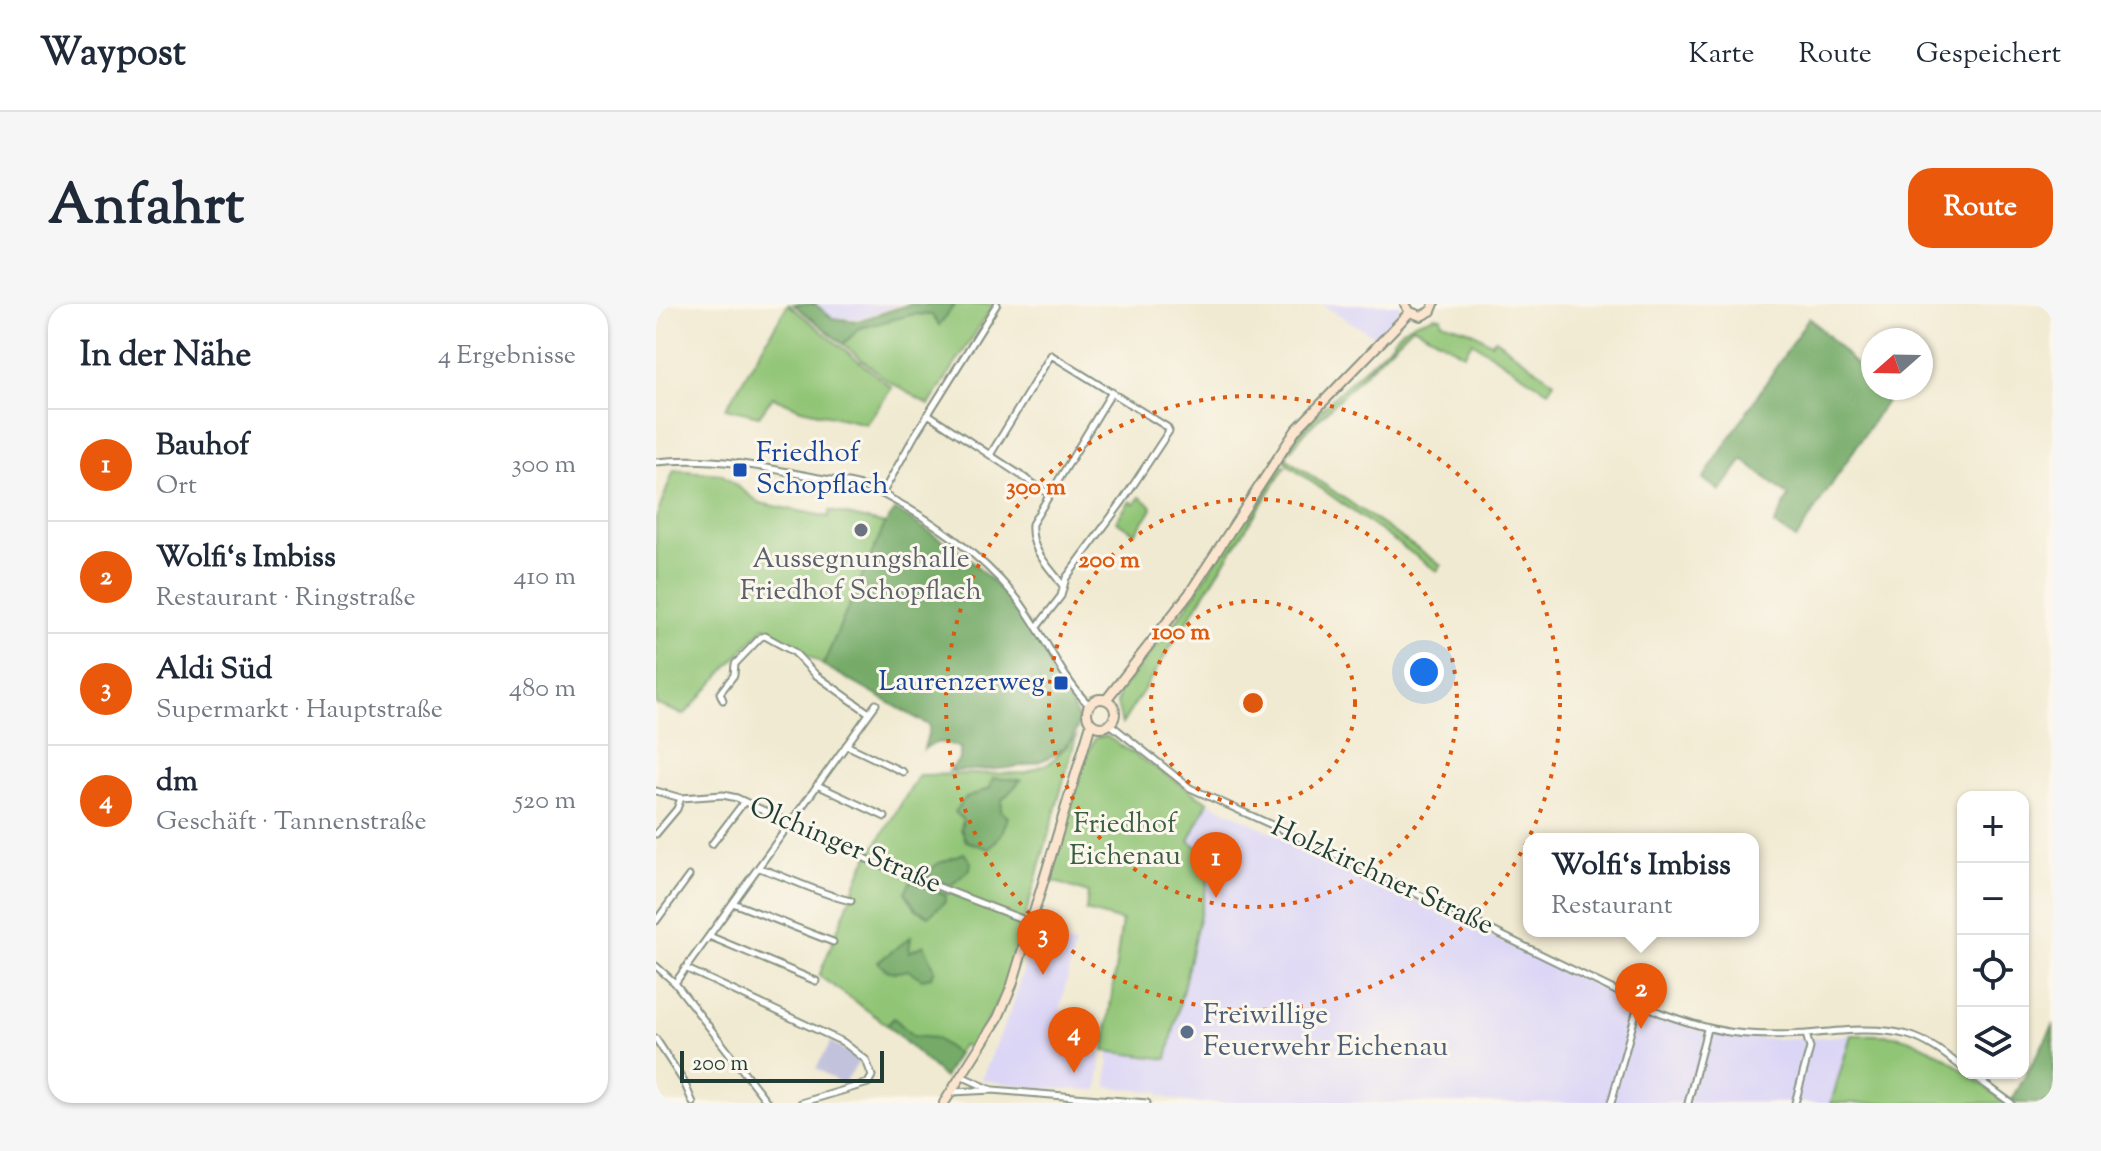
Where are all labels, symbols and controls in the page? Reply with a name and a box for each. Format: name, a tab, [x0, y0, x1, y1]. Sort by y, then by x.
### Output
text: Waypost	[40, 28, 186, 82]
text: Karte	[1689, 35, 1754, 75]
text: Route	[1798, 35, 1872, 75]
text: Gespeichert	[1916, 35, 2061, 75]
text: Anfahrt	[48, 168, 244, 249]
button: Route	[1908, 168, 2053, 248]
north arrow	[1861, 328, 1933, 400]
text: In der Nähe	[80, 332, 251, 381]
text: 4 Ergebnisse	[438, 338, 576, 375]
text: Bauhof	[156, 425, 250, 468]
place label: Friedhof Schopflach	[756, 434, 889, 506]
text: 1	[102, 447, 110, 484]
text: 300 m	[511, 447, 576, 484]
marker: Friedhof Schopflach	[731, 461, 749, 479]
text: Ort	[156, 468, 197, 505]
text: 300 m	[1006, 471, 1066, 505]
marker: Aussegnungshalle Friedhof Schopflach	[852, 521, 870, 539]
text: Wolfi‘s Imbiss	[156, 537, 336, 580]
place label: Aussegnungshalle Friedhof Schopflach	[740, 540, 982, 612]
text: 200 m	[1078, 544, 1140, 578]
text: 2	[100, 559, 112, 596]
text: 410 m	[514, 559, 576, 596]
text: Restaurant · Ringstraße	[156, 580, 416, 617]
text: 100 m	[1152, 616, 1210, 650]
text: Aldi Süd	[156, 649, 272, 692]
your location	[1404, 652, 1444, 692]
place label: Laurenzerweg	[878, 663, 1045, 703]
text: 3	[101, 671, 111, 708]
text: 480 m	[509, 671, 576, 708]
marker: Laurenzerweg	[1052, 674, 1070, 692]
centre of rings	[1239, 689, 1267, 717]
text: Supermarkt · Hauptstraße	[156, 692, 443, 729]
text: dm	[156, 761, 198, 804]
text: 4	[99, 783, 113, 820]
text: 520 m	[514, 783, 576, 820]
street label: Olchinger Straße	[743, 788, 947, 904]
map controls	[1957, 791, 2029, 1079]
button: +	[1957, 791, 2029, 863]
text: Geschäft · Tannenstraße	[156, 804, 427, 841]
park label: Friedhof Eichenau	[1069, 805, 1181, 877]
street label: Holzkirchner Straße	[1264, 808, 1500, 946]
pin: 1	[1190, 832, 1242, 898]
popup	[1523, 833, 1759, 937]
text: Wolfi‘s Imbiss	[1551, 845, 1731, 888]
button: −	[1957, 863, 2029, 935]
text: Restaurant	[1551, 888, 1673, 925]
pin: 3	[1017, 909, 1069, 975]
button: locate	[1957, 935, 2029, 1007]
pin: 2	[1615, 963, 1667, 1029]
place label: Freiwillige Feuerwehr Eichenau	[1203, 996, 1448, 1068]
pin: 4	[1048, 1007, 1100, 1073]
button: layers	[1957, 1007, 2029, 1079]
marker: Freiwillige Feuerwehr Eichenau	[1178, 1023, 1196, 1041]
scale bar	[680, 1047, 884, 1083]
text: 200 m	[692, 1049, 748, 1081]

